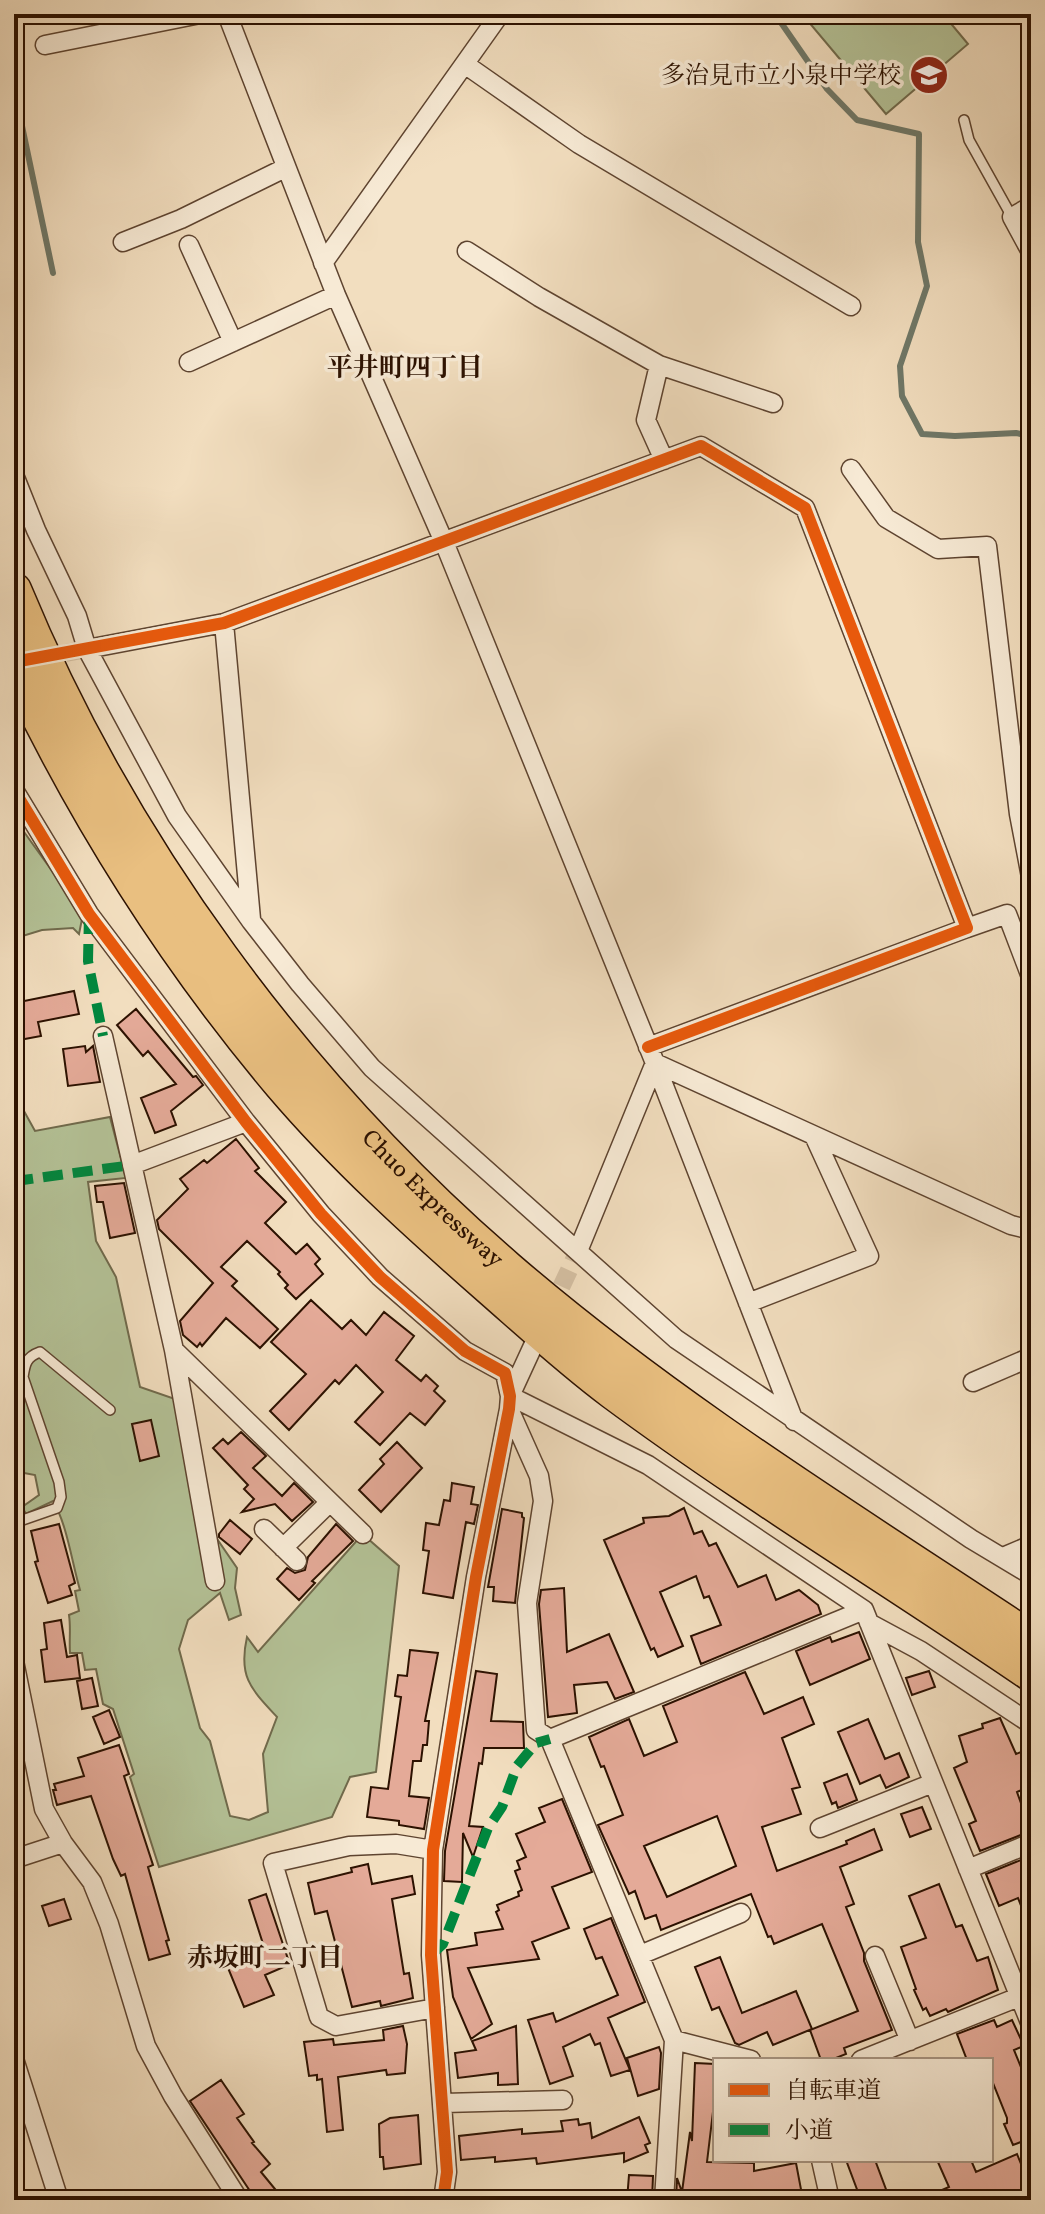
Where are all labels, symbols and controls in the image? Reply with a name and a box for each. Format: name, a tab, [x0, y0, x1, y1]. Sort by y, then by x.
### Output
school or university icon: 多治見市立小泉中学校	[908, 54, 950, 96]
place label: 多治見市立小泉中学校	[661, 60, 901, 94]
district label: 平井町四丁目	[327, 351, 483, 387]
street label: Chuo Expressway	[353, 1123, 510, 1277]
district label: 赤坂町二丁目	[187, 1941, 343, 1977]
legend	[713, 2058, 993, 2162]
text: 自転車道	[785, 2075, 881, 2109]
text: 小道	[785, 2115, 833, 2149]

